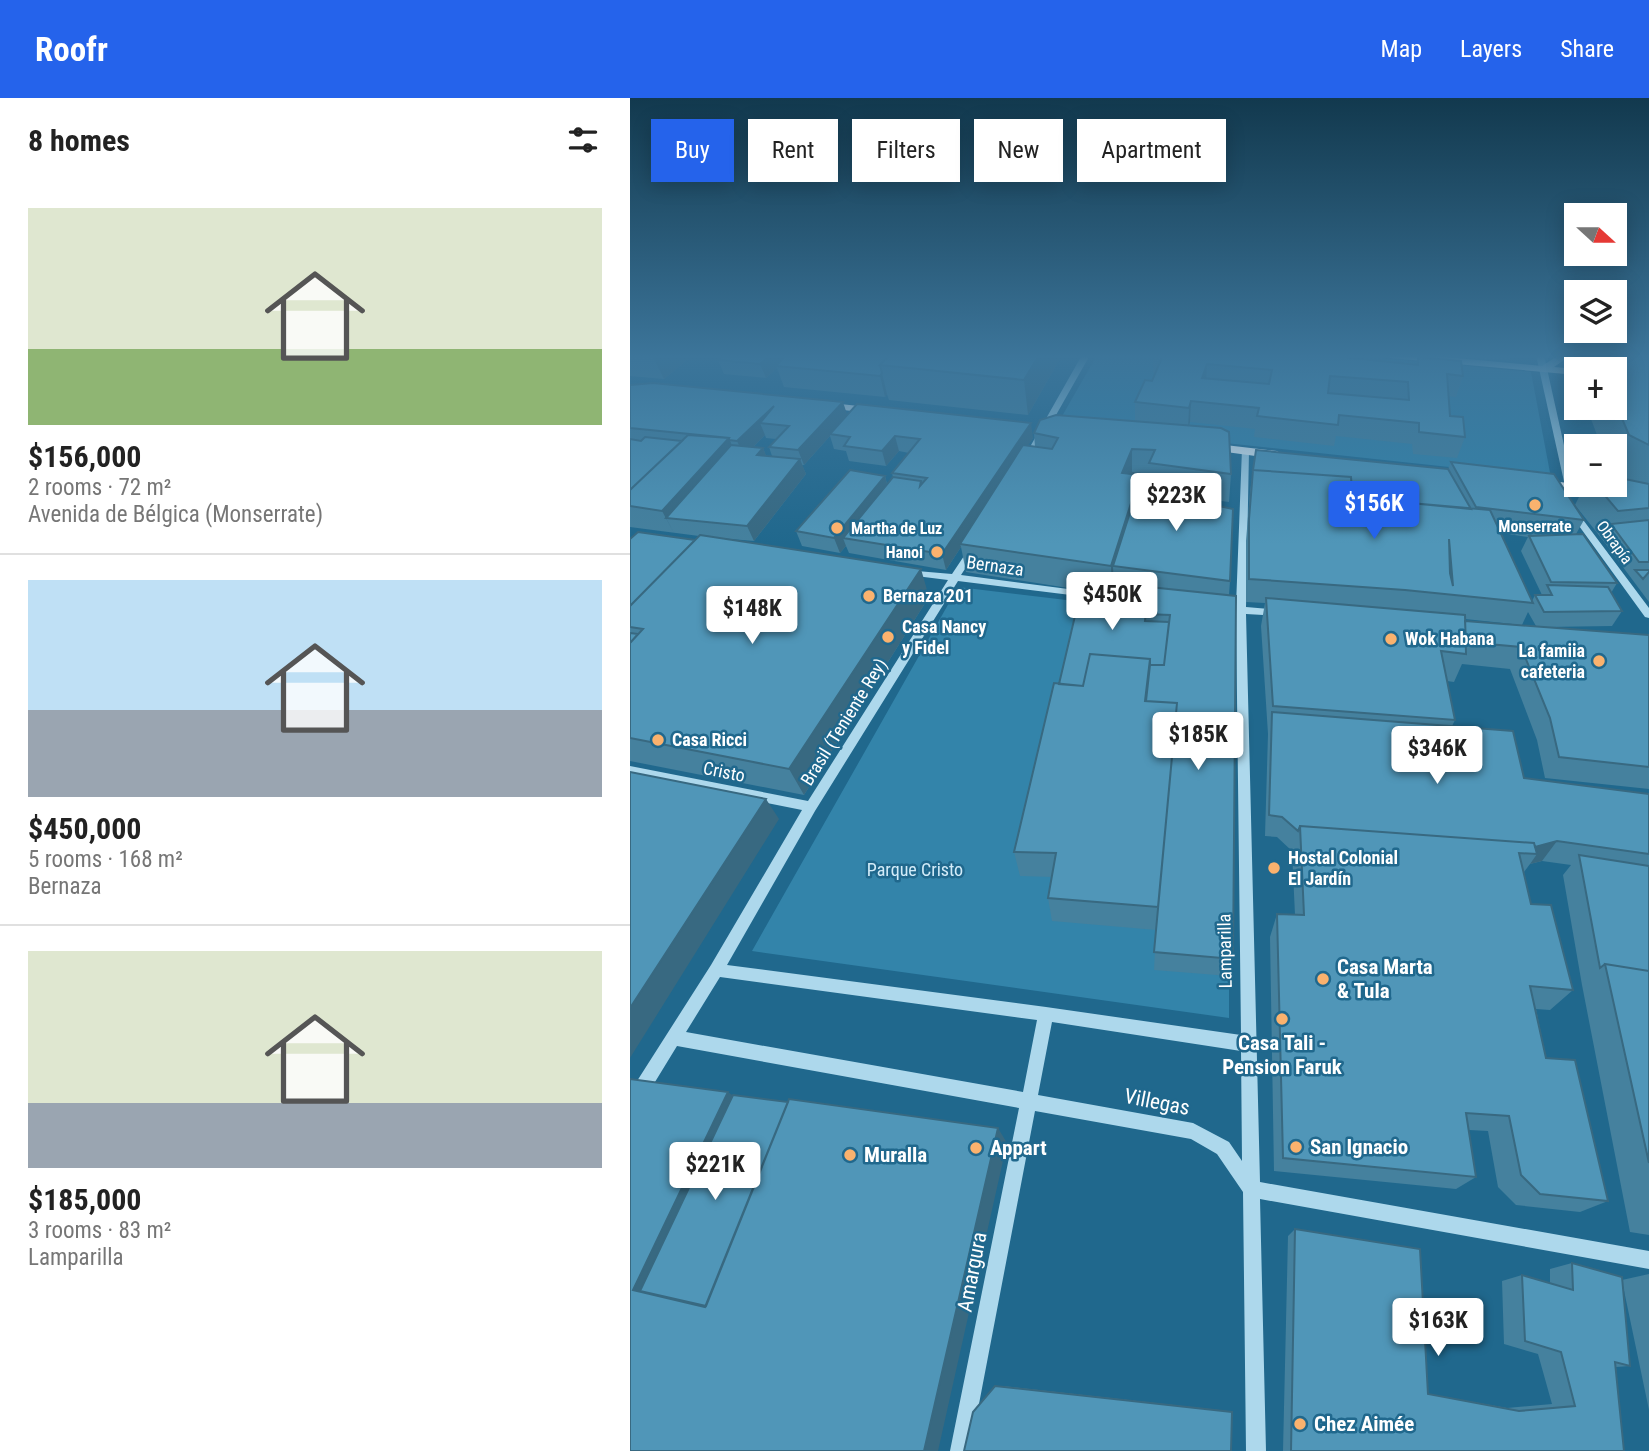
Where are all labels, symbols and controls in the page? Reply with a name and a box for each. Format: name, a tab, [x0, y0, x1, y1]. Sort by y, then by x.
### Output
text: Roofr	[35, 30, 108, 69]
text: Map	[1381, 35, 1422, 63]
text: Layers	[1460, 35, 1522, 63]
text: Share	[1560, 35, 1614, 63]
chip: Buy	[651, 119, 734, 182]
chip: Rent	[748, 119, 838, 182]
chip: Filters	[852, 119, 960, 182]
chip: New	[974, 119, 1063, 182]
chip: Apartment	[1077, 119, 1226, 182]
icon: filters	[564, 121, 602, 159]
text: 8 homes	[28, 123, 130, 158]
north arrow	[1564, 203, 1628, 266]
map controls	[1564, 203, 1627, 497]
icon: home	[252, 253, 378, 379]
button: layers	[1564, 280, 1627, 343]
button: +	[1564, 357, 1627, 420]
button: −	[1564, 434, 1627, 497]
text: $156,000	[28, 439, 141, 474]
text: 2 rooms · 72 m²	[28, 474, 171, 501]
pin: $223K	[1127, 474, 1225, 533]
text: $223K	[1146, 482, 1206, 509]
pin: $156K	[1325, 482, 1423, 541]
text: $156K	[1344, 490, 1404, 517]
marker: Monserrate	[1527, 497, 1543, 513]
text: Avenida de Bélgica (Monserrate)	[28, 501, 323, 528]
place label: Monserrate	[1498, 517, 1572, 536]
street label: Obrapía	[1592, 517, 1637, 568]
place label: Martha de Luz	[851, 519, 942, 538]
marker: Martha de Luz	[829, 520, 845, 536]
place label: Hanoi	[886, 543, 923, 562]
marker: Hanoi	[929, 544, 945, 560]
street label: Bernaza	[965, 551, 1025, 580]
pin: $450K	[1063, 573, 1161, 632]
text: $450K	[1082, 581, 1142, 608]
place label: Bernaza 201	[883, 585, 973, 606]
pin: $148K	[703, 587, 801, 646]
marker: Bernaza 201	[861, 588, 877, 604]
text: $148K	[722, 595, 782, 622]
place label: Casa Nancy y Fidel	[902, 616, 986, 658]
icon: home	[252, 625, 378, 751]
place label: Wok Habana	[1405, 628, 1494, 649]
marker: Casa Nancy y Fidel	[880, 629, 896, 645]
marker: Wok Habana	[1383, 631, 1399, 647]
place label: La famiia cafeteria	[1518, 640, 1585, 682]
marker: La famiia cafeteria	[1591, 653, 1607, 669]
street label: Brasil (Teniente Rey)	[796, 654, 892, 790]
pin: $185K	[1149, 712, 1247, 772]
text: $185K	[1168, 721, 1228, 748]
pin: $346K	[1388, 726, 1486, 786]
place label: Casa Ricci	[672, 729, 747, 750]
marker: Casa Ricci	[650, 732, 666, 748]
text: $346K	[1407, 735, 1467, 762]
street label: Cristo	[701, 757, 747, 786]
text: $450,000	[28, 811, 141, 846]
text: 5 rooms · 168 m²	[28, 846, 183, 873]
place label: Hostal Colonial El Jardín	[1288, 847, 1398, 889]
park label: Parque Cristo	[867, 859, 963, 880]
marker: Hostal Colonial El Jardín	[1266, 860, 1282, 876]
text: Bernaza	[28, 873, 102, 900]
street label: Lamparilla	[1213, 913, 1236, 989]
place label: Casa Marta & Tula	[1337, 955, 1433, 1003]
marker: Casa Marta & Tula	[1315, 971, 1331, 987]
icon: home	[252, 996, 378, 1122]
marker: Casa Tali - Pension Faruk	[1274, 1011, 1290, 1027]
place label: Casa Tali - Pension Faruk	[1222, 1031, 1343, 1079]
street label: Villegas	[1122, 1084, 1192, 1120]
place label: San Ignacio	[1310, 1135, 1408, 1159]
place label: Appart	[990, 1136, 1047, 1160]
marker: San Ignacio	[1288, 1139, 1304, 1155]
marker: Appart	[968, 1140, 984, 1156]
pin: $221K	[666, 1142, 764, 1202]
place label: Muralla	[864, 1143, 927, 1167]
marker: Muralla	[842, 1147, 858, 1163]
text: $221K	[685, 1151, 745, 1178]
text: $185,000	[28, 1182, 141, 1217]
text: 3 rooms · 83 m²	[28, 1217, 171, 1244]
street label: Amargura	[953, 1230, 991, 1314]
text: Lamparilla	[28, 1244, 124, 1271]
pin: $163K	[1389, 1298, 1487, 1358]
text: $163K	[1408, 1307, 1468, 1334]
place label: Chez Aimée	[1314, 1412, 1414, 1436]
marker: Chez Aimée	[1292, 1416, 1308, 1432]

